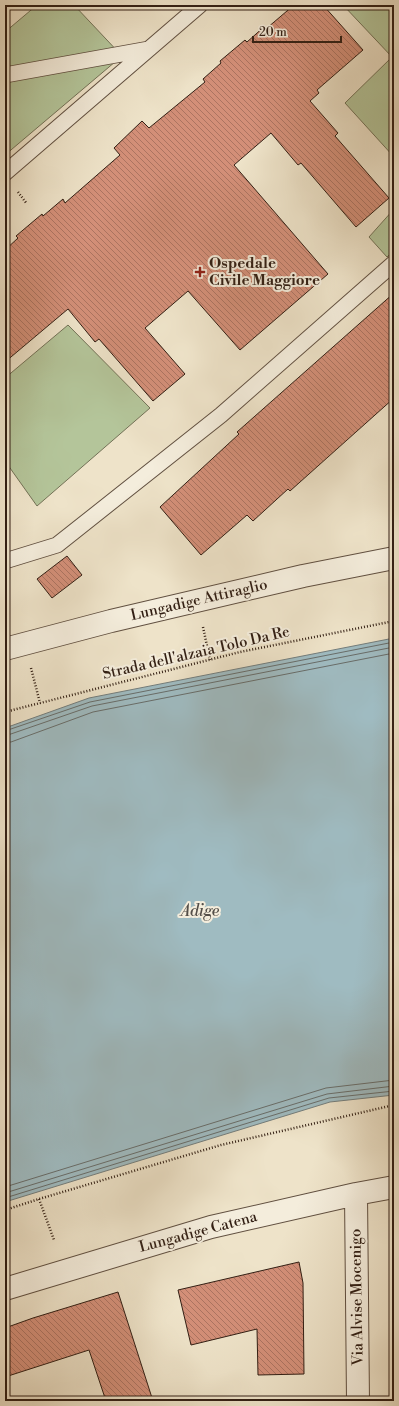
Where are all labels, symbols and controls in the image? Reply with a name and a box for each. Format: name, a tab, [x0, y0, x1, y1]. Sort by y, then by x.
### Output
scale bar	[253, 18, 341, 44]
text: 20 m	[259, 25, 287, 40]
place label: Ospedale Civile Maggiore	[209, 254, 320, 290]
marker: Ospedale Civile Maggiore	[194, 266, 206, 278]
street label: Lungadige Attiraglio	[129, 575, 269, 625]
street label: Strada dell'alzaia Tolo Da Re	[100, 622, 292, 684]
water label: Adige	[179, 901, 220, 921]
street label: Lungadige Catena	[137, 1207, 260, 1257]
street label: Via Alvise Mocenigo	[346, 1228, 368, 1367]

